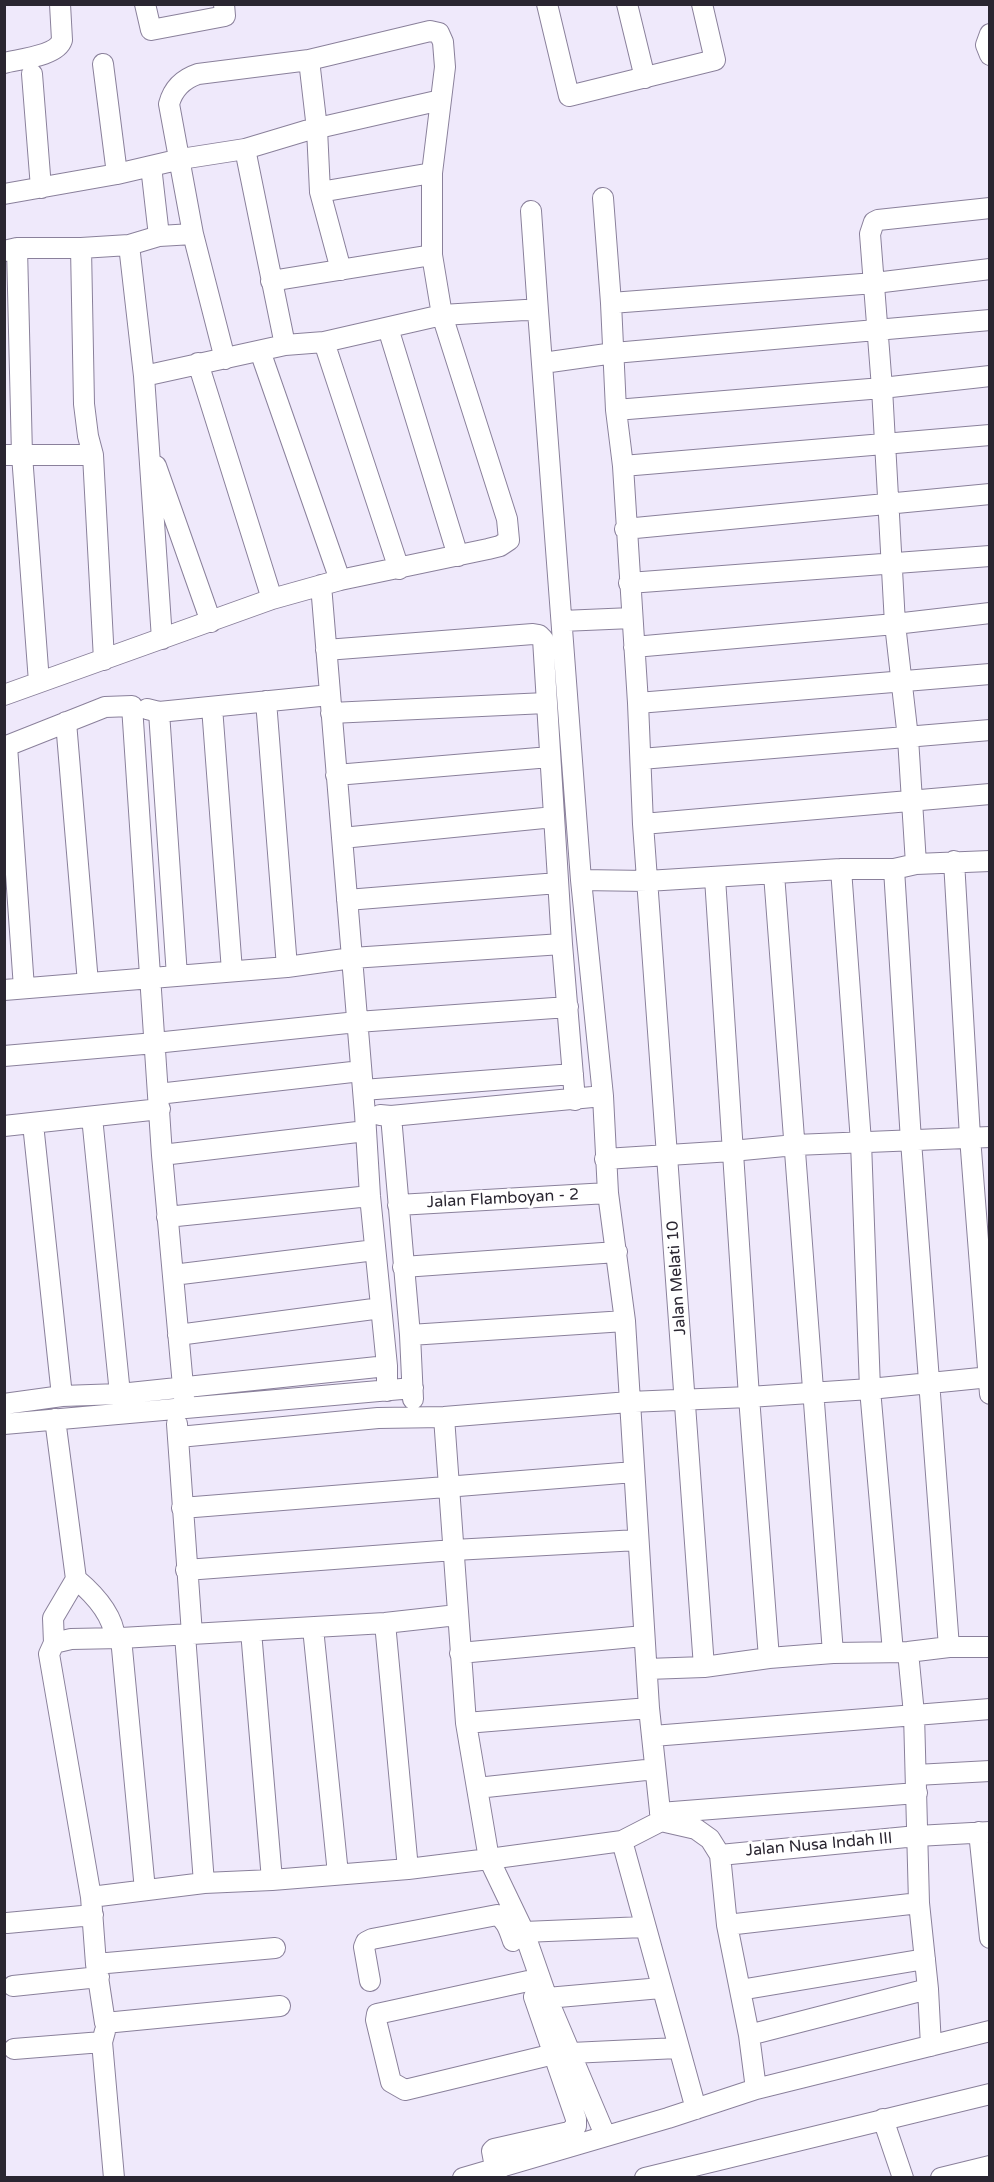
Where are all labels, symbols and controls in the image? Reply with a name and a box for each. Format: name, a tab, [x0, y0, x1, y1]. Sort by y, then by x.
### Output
street label: Jalan Flamboyan - 2	[426, 1185, 580, 1213]
street label: Jalan Melati 10	[663, 1220, 691, 1336]
street label: Jalan Nusa Indah III	[745, 1829, 893, 1861]

